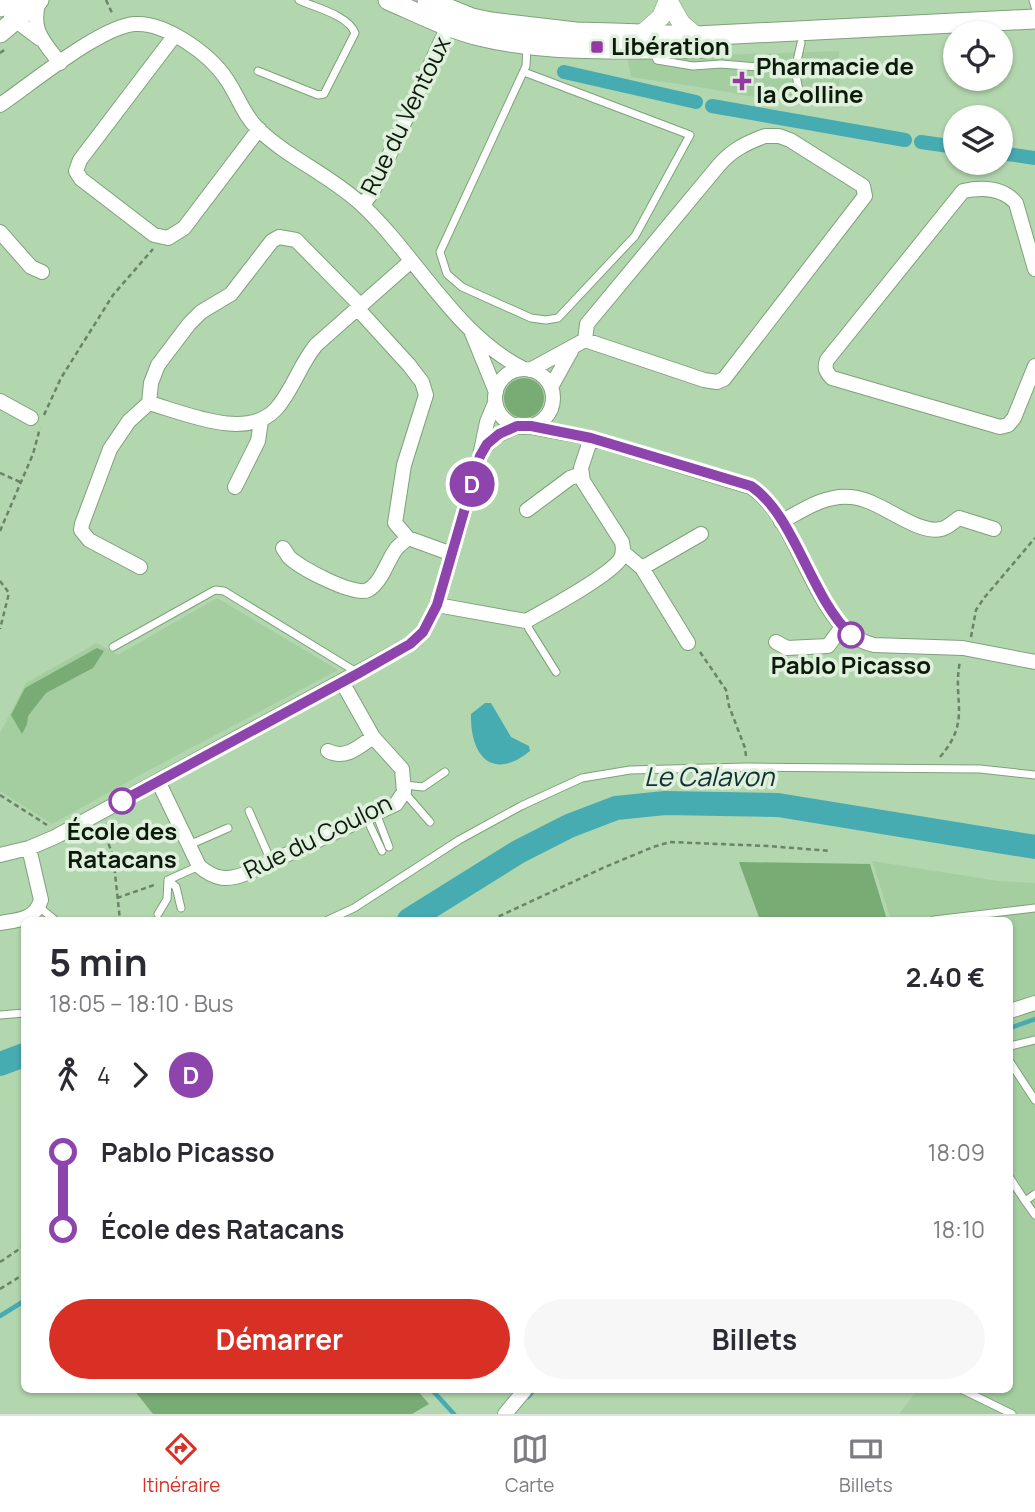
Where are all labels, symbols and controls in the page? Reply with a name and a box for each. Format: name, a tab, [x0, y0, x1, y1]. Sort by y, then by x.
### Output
map controls	[943, 21, 1013, 175]
button: locate	[943, 21, 1013, 91]
place label: Libération	[611, 29, 730, 62]
street label: Rue du Ventoux	[352, 30, 457, 200]
marker: Libération	[589, 39, 605, 55]
place label: Pharmacie de la Colline	[756, 49, 914, 110]
marker: Pharmacie de la Colline	[734, 73, 750, 89]
button: layers	[943, 105, 1013, 175]
line badge: D	[449, 461, 495, 507]
text: D	[464, 467, 480, 500]
marker: Pablo Picasso	[838, 622, 864, 648]
place label: Pablo Picasso	[771, 648, 931, 681]
water label: Le Calavon	[644, 758, 776, 794]
street label: Rue du Coulon	[238, 785, 397, 886]
marker: École des Ratacans	[109, 788, 135, 814]
place label: École des Ratacans	[67, 814, 177, 875]
text: 5 min	[49, 935, 147, 987]
text: 2.40 €	[906, 959, 985, 995]
text: 18:05 – 18:10 · Bus	[49, 987, 234, 1019]
icon: walk	[49, 1056, 87, 1094]
icon: forward	[121, 1056, 159, 1094]
text: D	[183, 1058, 199, 1091]
text: 4	[97, 1059, 111, 1091]
text: Pablo Picasso	[101, 1134, 275, 1170]
text: 18:09	[928, 1136, 985, 1168]
text: École des Ratacans	[101, 1211, 344, 1247]
text: 18:10	[933, 1213, 985, 1245]
button: Démarrer	[49, 1299, 510, 1379]
button: Billets	[524, 1299, 985, 1379]
tab: Itinéraire	[142, 1430, 220, 1498]
tab: Carte	[505, 1430, 554, 1498]
tab: Billets	[839, 1430, 893, 1498]

